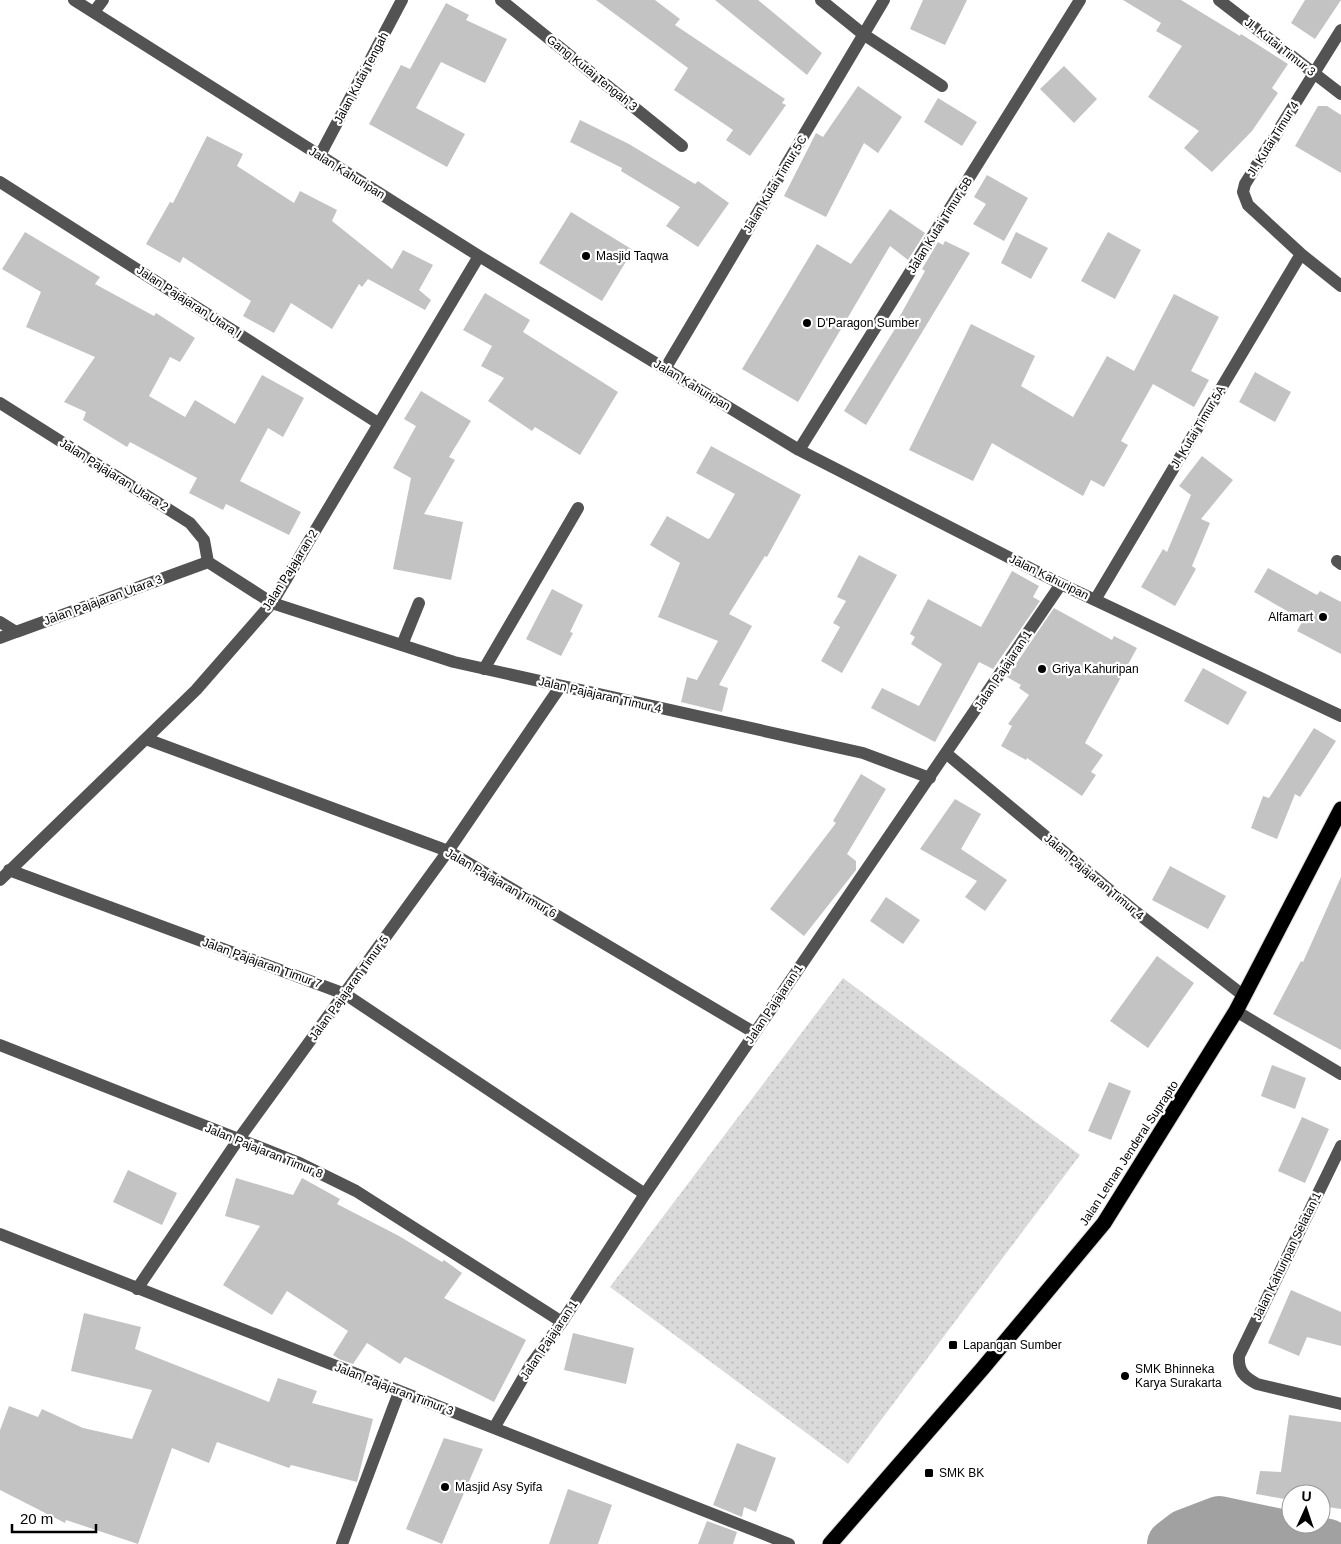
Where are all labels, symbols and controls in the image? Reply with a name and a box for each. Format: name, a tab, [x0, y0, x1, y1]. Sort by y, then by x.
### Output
street label: Jl. Kutai Timur 3	[1242, 15, 1318, 79]
street label: Jalan Kutai Tengah	[331, 30, 391, 126]
street label: Gang Kutai Tengah 3	[544, 32, 640, 114]
street label: Jl. Kutai Timur 4	[1244, 99, 1302, 179]
street label: Jalan Kutai Timur 5C	[740, 132, 810, 235]
street label: Jalan Kahuripan	[307, 144, 387, 202]
street label: Jalan Kutai Timur 5B	[905, 174, 975, 276]
place label: Masjid Taqwa	[596, 249, 669, 263]
marker: Masjid Taqwa	[580, 250, 592, 262]
street label: Jalan Pajajaran Utara I	[134, 263, 244, 341]
place label: D'Paragon Sumber	[817, 316, 919, 330]
marker: D'Paragon Sumber	[801, 317, 813, 329]
street label: Jalan Kahuripan	[651, 357, 733, 413]
street label: Jl. Kutai Timur 5A	[1168, 383, 1228, 471]
street label: Jalan Pajajaran Utara 2	[57, 436, 171, 514]
street label: Jalan Pajajaran 2	[259, 527, 321, 613]
street label: Jalan Kahuripan	[1007, 552, 1091, 602]
street label: Jalan Pajajaran Utara 3	[42, 572, 165, 628]
place label: Alfamart	[1268, 610, 1314, 624]
marker: Alfamart	[1317, 611, 1329, 623]
street label: Jalan Pajajaran 1	[971, 627, 1035, 712]
place label: Griya Kahuripan	[1052, 662, 1139, 676]
marker: Griya Kahuripan	[1036, 663, 1048, 675]
street label: Jalan Pajajaran Timur 4	[537, 674, 663, 716]
street label: Jalan Pajajaran Timur 4	[1041, 831, 1147, 923]
street label: Jalan Pajajaran Timur 6	[443, 845, 559, 921]
street label: Jalan Pajajaran Timur 5	[306, 933, 392, 1043]
street label: Jalan Pajajaran Timur 7	[200, 935, 324, 991]
street label: Jalan Pajajaran 1	[742, 961, 806, 1046]
street label: Jalan Letnan Jenderal Suprapto	[1077, 1078, 1181, 1228]
street label: Jalan Pajajaran Timur 8	[203, 1121, 325, 1181]
street label: Jalan Kahuripan Selatan 1	[1250, 1189, 1324, 1322]
street label: Jalan Pajajaran 1	[517, 1297, 581, 1382]
place label: Lapangan Sumber	[963, 1338, 1062, 1352]
marker: Lapangan Sumber	[947, 1339, 959, 1351]
street label: Jalan Pajajaran Timur 3	[333, 1360, 456, 1418]
place label: SMK Bhinneka Karya Surakarta	[1135, 1362, 1222, 1390]
marker: SMK Bhinneka Karya Surakarta	[1119, 1370, 1131, 1382]
place label: SMK BK	[939, 1466, 984, 1480]
marker: SMK BK	[923, 1467, 935, 1479]
place label: Masjid Asy Syifa	[455, 1480, 543, 1494]
marker: Masjid Asy Syifa	[439, 1481, 451, 1493]
north arrow	[1281, 1484, 1331, 1534]
text: U	[1301, 1488, 1312, 1504]
scale bar	[12, 1502, 96, 1534]
text: 20 m	[20, 1510, 53, 1527]

